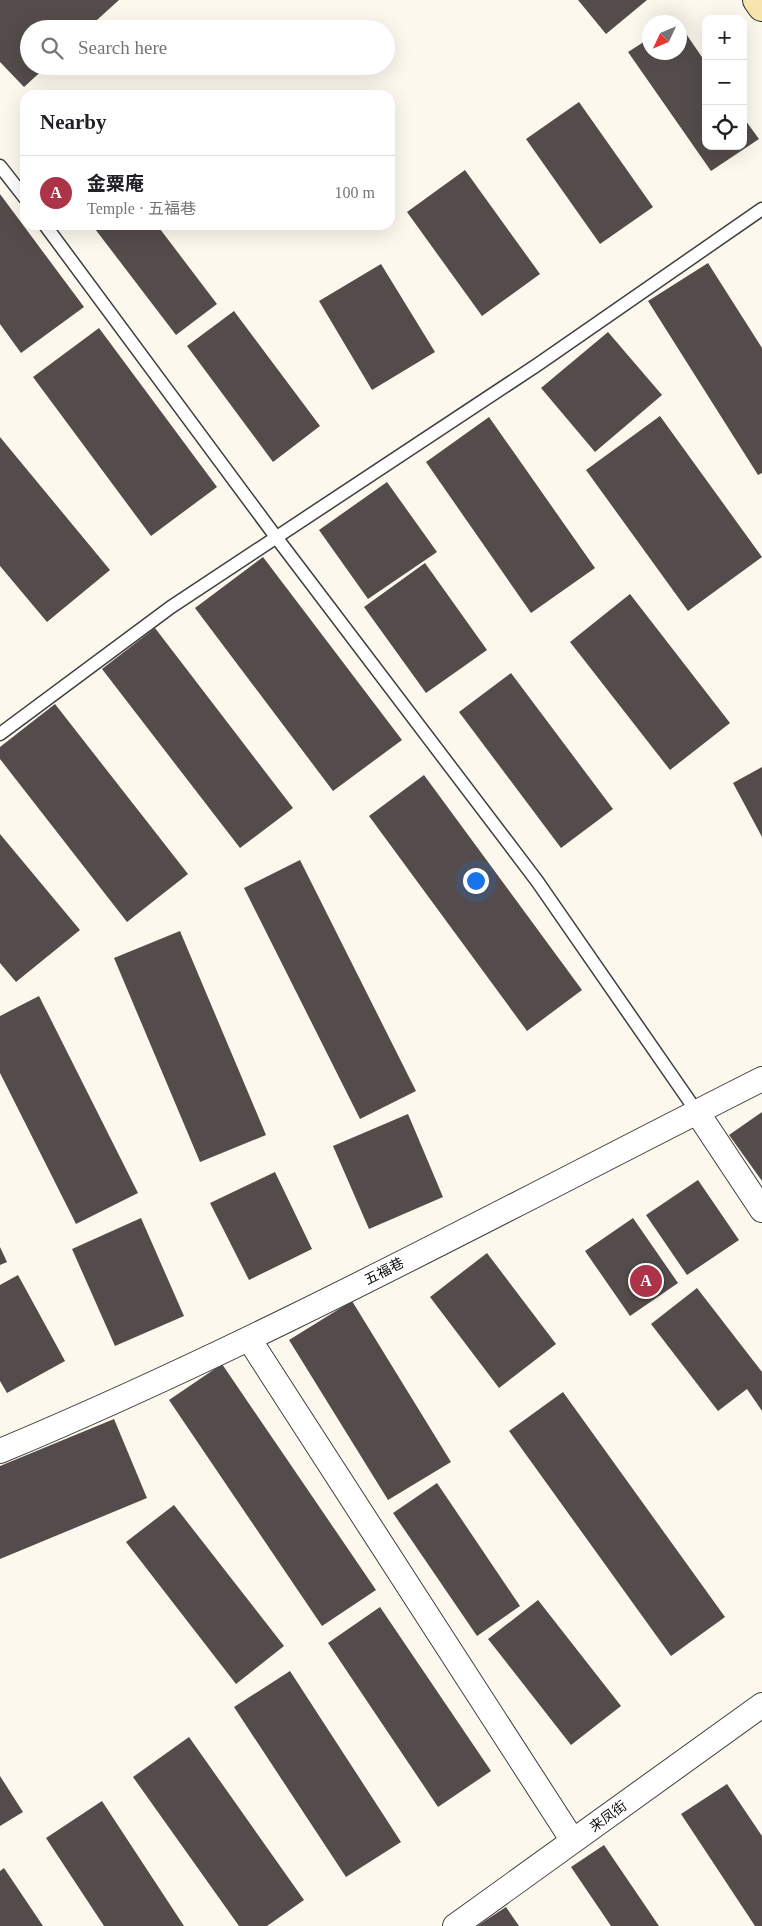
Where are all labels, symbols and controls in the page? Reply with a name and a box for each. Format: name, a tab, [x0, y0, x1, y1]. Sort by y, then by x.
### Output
north arrow	[642, 15, 687, 60]
map controls	[702, 15, 747, 150]
button: +	[702, 15, 747, 60]
search box	[20, 20, 395, 75]
icon: search	[38, 34, 66, 62]
text: Search here	[78, 37, 167, 58]
button: −	[702, 60, 747, 105]
button: locate	[702, 105, 747, 150]
text: Nearby	[40, 110, 107, 134]
text: 金粟庵	[87, 173, 144, 194]
text: A	[50, 184, 62, 201]
text: 100 m	[335, 184, 375, 201]
text: Temple · 五福巷	[87, 200, 196, 217]
your location	[463, 868, 489, 894]
street label: 五福巷	[362, 1255, 406, 1288]
pin: A	[630, 1262, 662, 1300]
street label: 来凤街	[587, 1798, 630, 1835]

